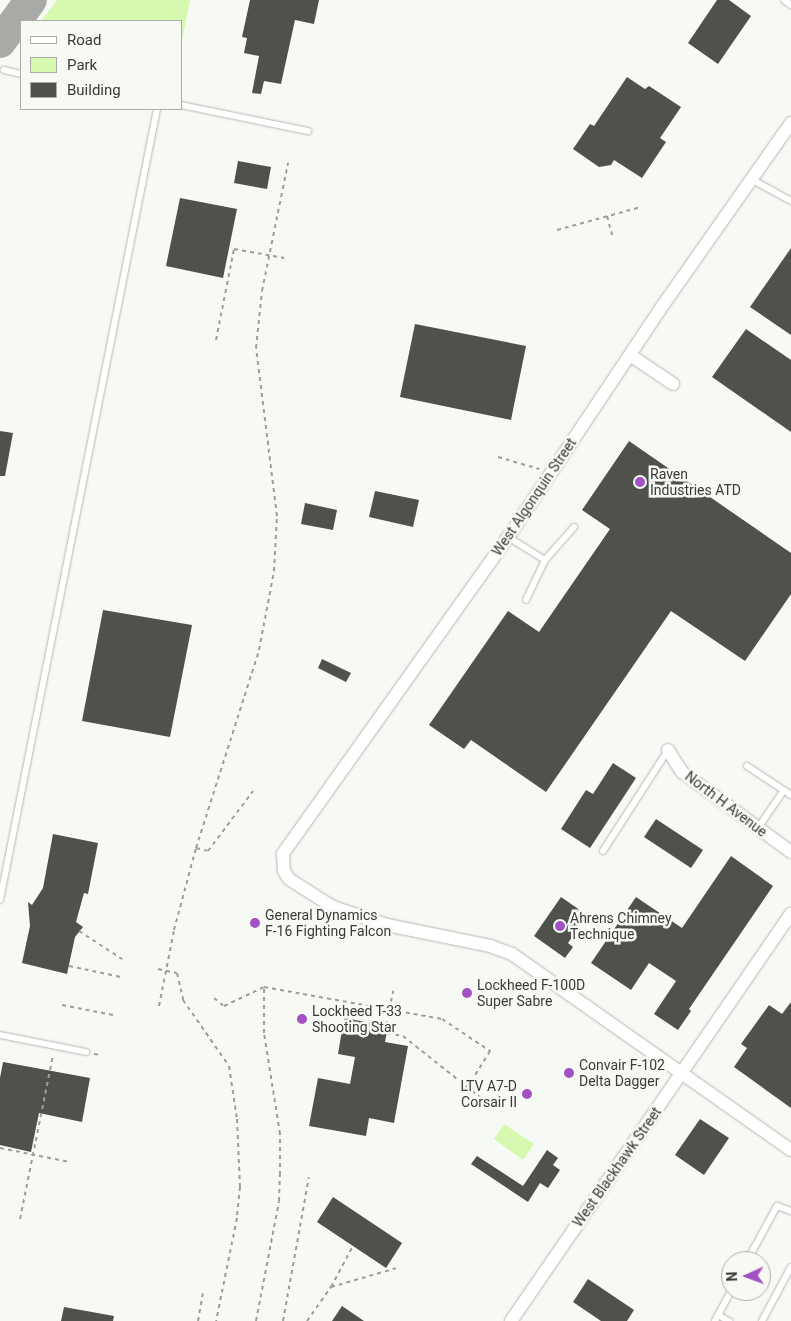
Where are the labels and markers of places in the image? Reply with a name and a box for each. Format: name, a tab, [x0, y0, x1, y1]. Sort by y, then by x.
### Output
place label: Raven Industries ATD	[650, 466, 741, 498]
marker: Raven Industries ATD	[634, 476, 646, 488]
place label: General Dynamics F-16 Fighting Falcon	[265, 907, 391, 940]
place label: Ahrens Chimney Technique	[570, 910, 672, 942]
marker: General Dynamics F-16 Fighting Falcon	[249, 917, 261, 929]
marker: Ahrens Chimney Technique	[554, 920, 566, 932]
place label: Lockheed F-100D Super Sabre	[477, 977, 585, 1010]
marker: Lockheed F-100D Super Sabre	[461, 987, 473, 999]
place label: Lockheed T-33 Shooting Star	[312, 1003, 402, 1036]
marker: Lockheed T-33 Shooting Star	[296, 1013, 308, 1025]
place label: Convair F-102 Delta Dagger	[579, 1057, 665, 1090]
marker: Convair F-102 Delta Dagger	[563, 1067, 575, 1079]
place label: LTV A7-D Corsair II	[460, 1078, 517, 1110]
marker: LTV A7-D Corsair II	[521, 1088, 533, 1100]

